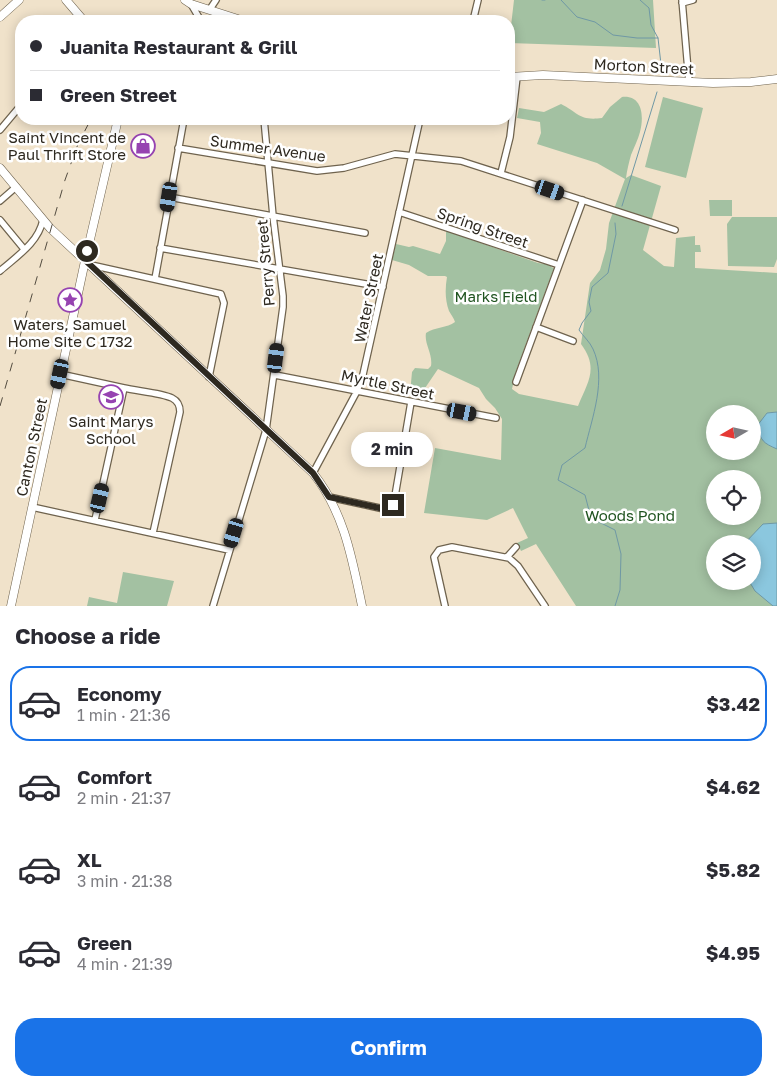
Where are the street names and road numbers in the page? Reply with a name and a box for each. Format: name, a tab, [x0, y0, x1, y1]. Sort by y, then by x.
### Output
street label: Morton Street	[593, 54, 695, 78]
street label: Summer Avenue	[209, 131, 327, 165]
street label: Spring Street	[435, 203, 531, 251]
street label: Perry Street	[252, 219, 278, 307]
street label: Water Street	[350, 252, 386, 344]
street label: Myrtle Street	[340, 365, 436, 403]
street label: Canton Street	[12, 396, 50, 498]

